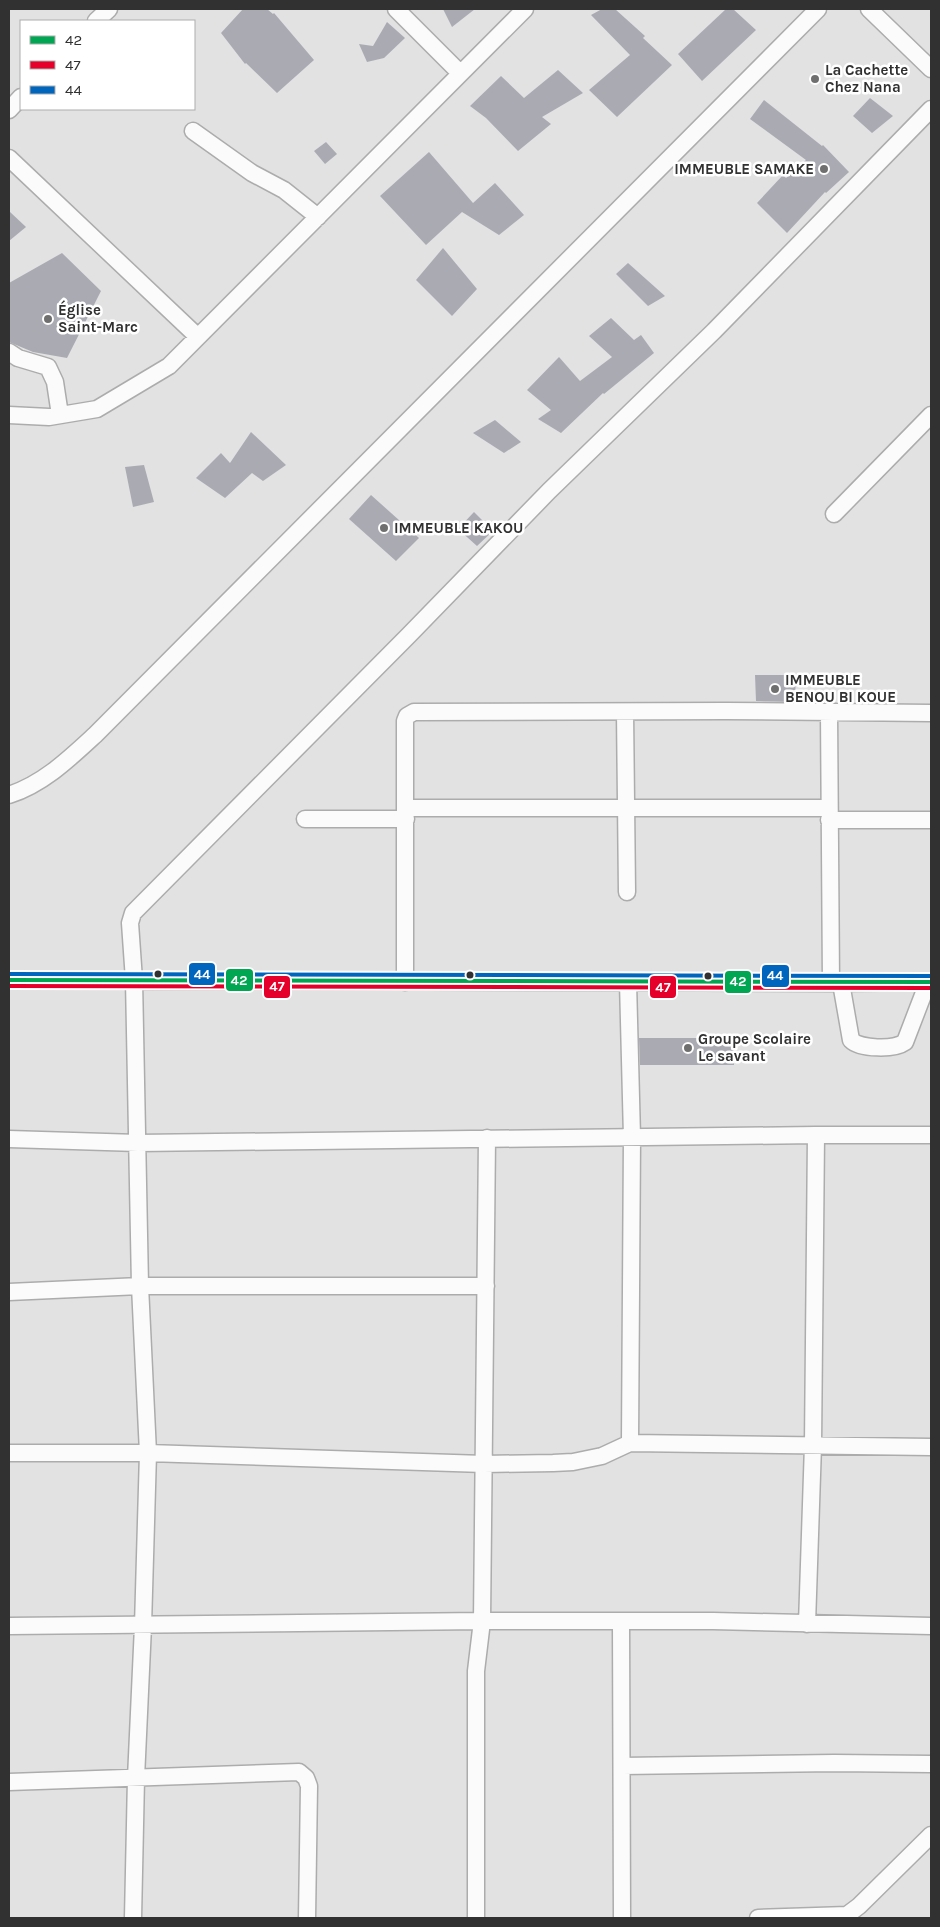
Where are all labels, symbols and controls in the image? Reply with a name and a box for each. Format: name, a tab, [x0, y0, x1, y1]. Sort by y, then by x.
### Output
legend	[20, 20, 195, 110]
text: 42	[65, 31, 82, 49]
text: 47	[65, 56, 80, 74]
place label: La Cachette Chez Nana	[825, 61, 908, 96]
marker: La Cachette Chez Nana	[809, 73, 821, 85]
text: 44	[65, 81, 82, 99]
place label: IMMEUBLE SAMAKE	[674, 160, 814, 178]
marker: IMMEUBLE SAMAKE	[818, 163, 830, 175]
place label: Église Saint-Marc	[58, 300, 138, 336]
marker: Église Saint-Marc	[42, 313, 54, 325]
place label: IMMEUBLE KAKOU	[394, 519, 523, 537]
marker: IMMEUBLE KAKOU	[378, 522, 390, 534]
place label: IMMEUBLE BENOU BI KOUE	[785, 671, 896, 706]
marker: IMMEUBLE BENOU BI KOUE	[769, 683, 781, 695]
line badge: 44	[188, 962, 216, 986]
line badge: 44	[761, 964, 790, 988]
text: 44	[194, 966, 211, 983]
text: 44	[767, 967, 784, 984]
line badge: 42	[225, 968, 254, 992]
unlabelled marker	[153, 969, 163, 979]
unlabelled marker	[465, 970, 475, 980]
line badge: 42	[724, 970, 752, 994]
unlabelled marker	[703, 971, 713, 981]
text: 42	[231, 972, 247, 989]
text: 42	[730, 973, 746, 990]
line badge: 47	[263, 975, 291, 999]
line badge: 47	[649, 975, 677, 999]
text: 47	[269, 978, 285, 995]
text: 47	[655, 979, 671, 996]
place label: Groupe Scolaire Le savant	[698, 1030, 811, 1065]
marker: Groupe Scolaire Le savant	[682, 1042, 694, 1054]

